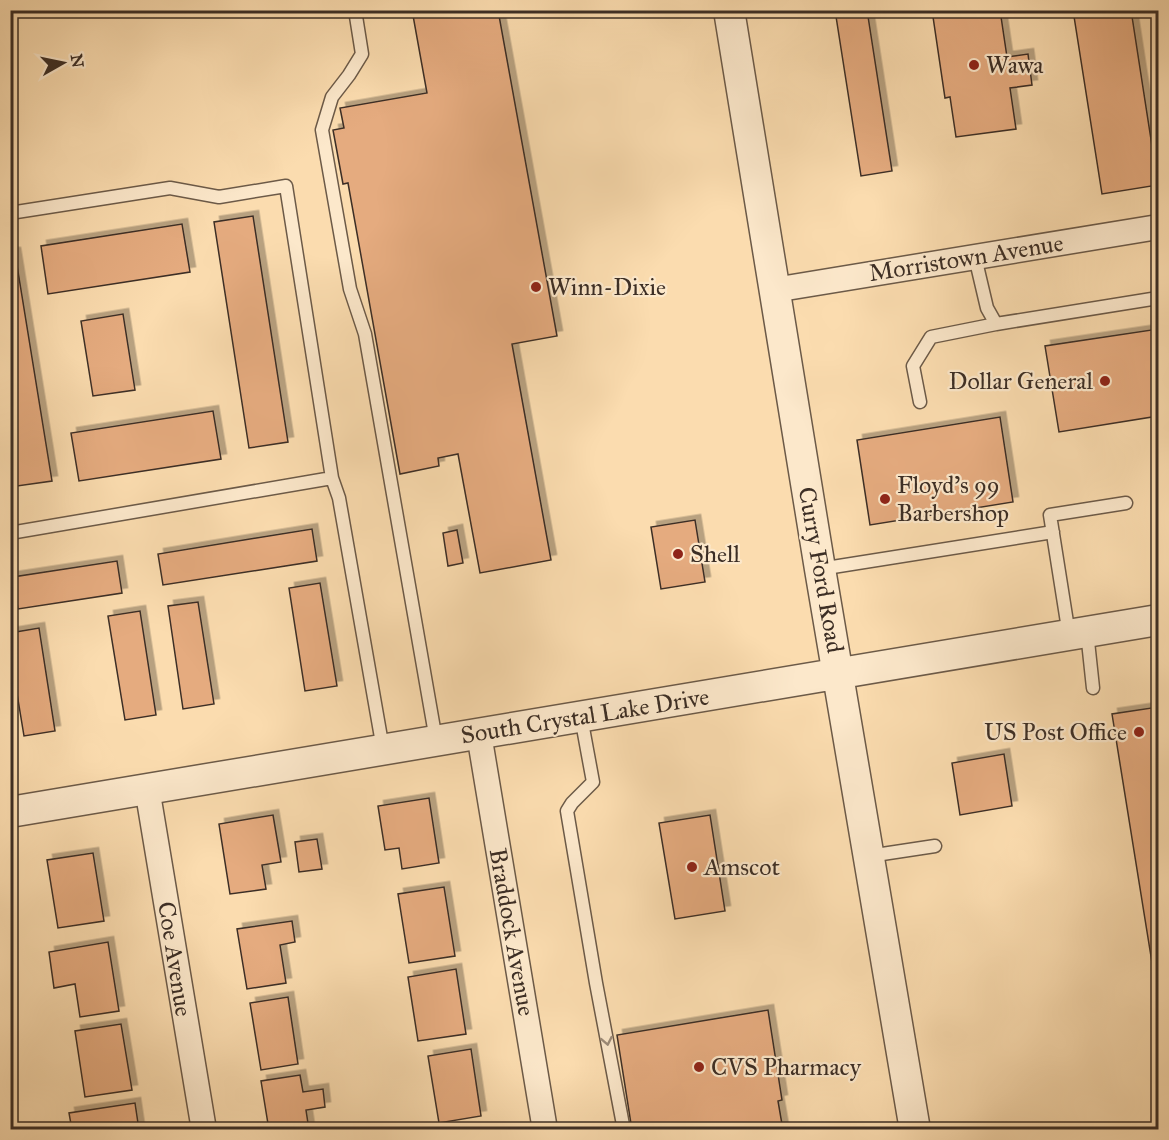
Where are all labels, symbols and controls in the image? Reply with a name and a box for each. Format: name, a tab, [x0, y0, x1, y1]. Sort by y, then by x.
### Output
north arrow	[33, 33, 93, 93]
place label: Wawa	[986, 50, 1044, 80]
text: N	[67, 53, 88, 69]
marker: Wawa	[967, 58, 981, 72]
street label: Morristown Avenue	[867, 228, 1065, 288]
place label: Winn-Dixie	[548, 272, 666, 302]
marker: Winn-Dixie	[529, 280, 543, 294]
place label: Dollar General	[948, 366, 1093, 396]
marker: Dollar General	[1098, 374, 1112, 388]
place label: Floyd's 99 Barbershop	[897, 470, 1009, 528]
street label: Curry Ford Road	[792, 485, 850, 655]
marker: Floyd's 99 Barbershop	[878, 492, 892, 506]
place label: Shell	[690, 539, 741, 569]
marker: Shell	[671, 547, 685, 561]
street label: South Crystal Lake Drive	[459, 682, 711, 750]
place label: US Post Office	[984, 717, 1127, 747]
marker: US Post Office	[1132, 725, 1146, 739]
street label: Braddock Avenue	[482, 846, 542, 1018]
place label: Amscot	[703, 852, 780, 882]
marker: Amscot	[685, 860, 699, 874]
street label: Coe Avenue	[151, 899, 199, 1019]
one-way arrow	[600, 1036, 613, 1046]
place label: CVS Pharmacy	[711, 1052, 862, 1082]
marker: CVS Pharmacy	[692, 1060, 706, 1074]

